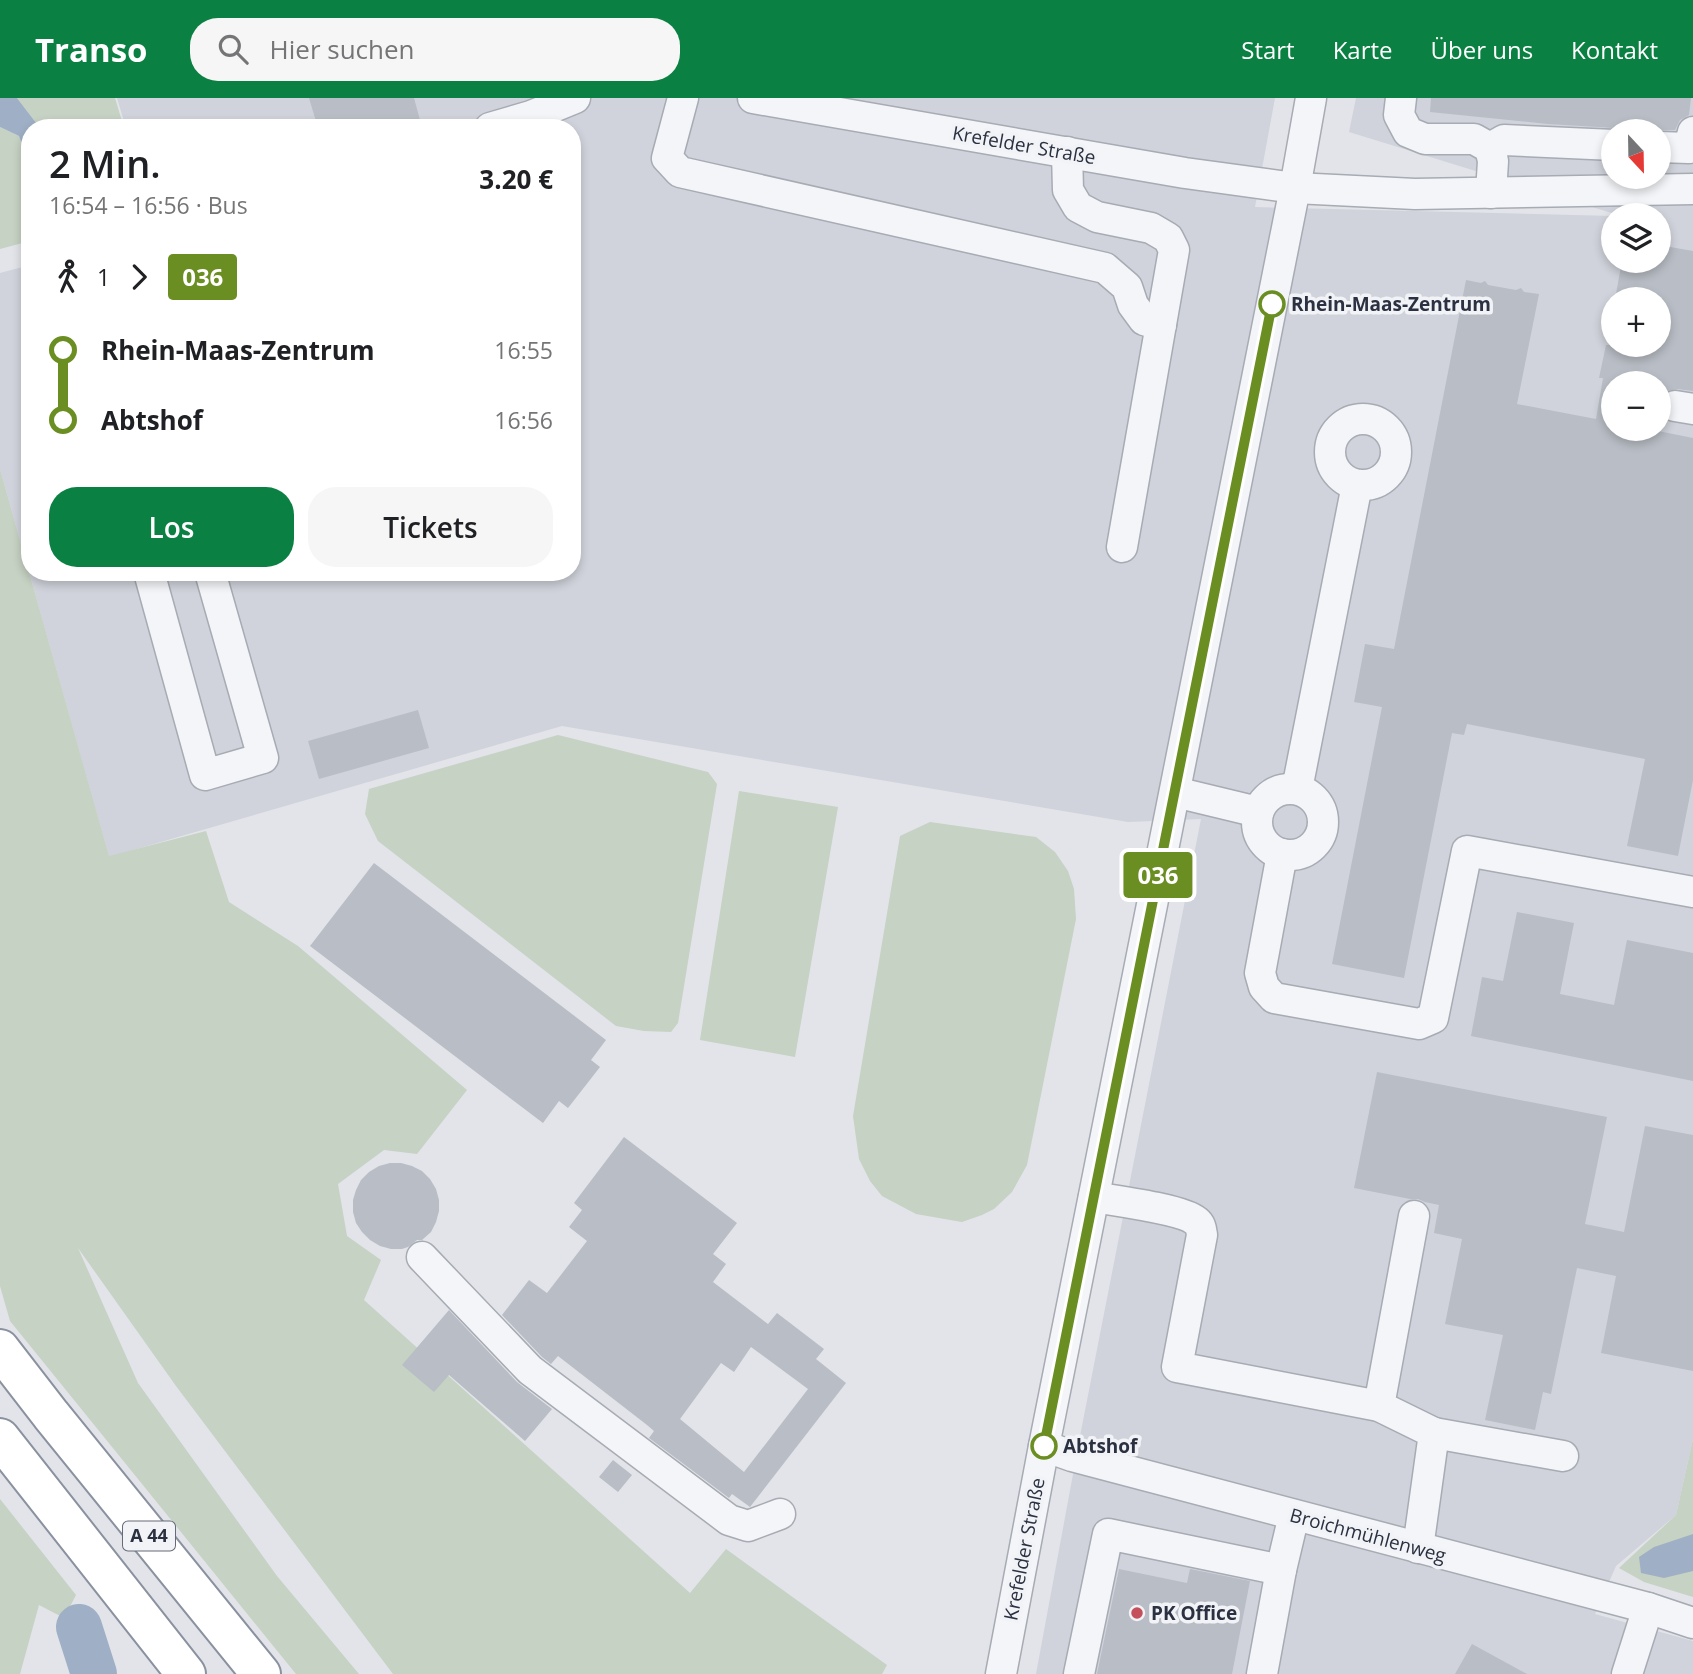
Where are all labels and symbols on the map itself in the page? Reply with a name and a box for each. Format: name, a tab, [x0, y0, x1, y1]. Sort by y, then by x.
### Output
north arrow	[1601, 119, 1671, 189]
street label: Krefelder Straße	[950, 120, 1098, 170]
marker: Rhein-Maas-Zentrum	[1259, 291, 1285, 317]
place label: Rhein-Maas-Zentrum	[1291, 291, 1491, 317]
line badge: 036	[1118, 852, 1198, 898]
marker: Abtshof	[1031, 1433, 1057, 1459]
place label: Abtshof	[1063, 1433, 1139, 1459]
street label: Krefelder Straße	[997, 1475, 1051, 1623]
street label: Broichmühlenweg	[1287, 1502, 1449, 1568]
road number: A 44	[123, 1521, 175, 1550]
place label: PK Office	[1151, 1600, 1237, 1626]
marker: PK Office	[1129, 1605, 1145, 1621]

